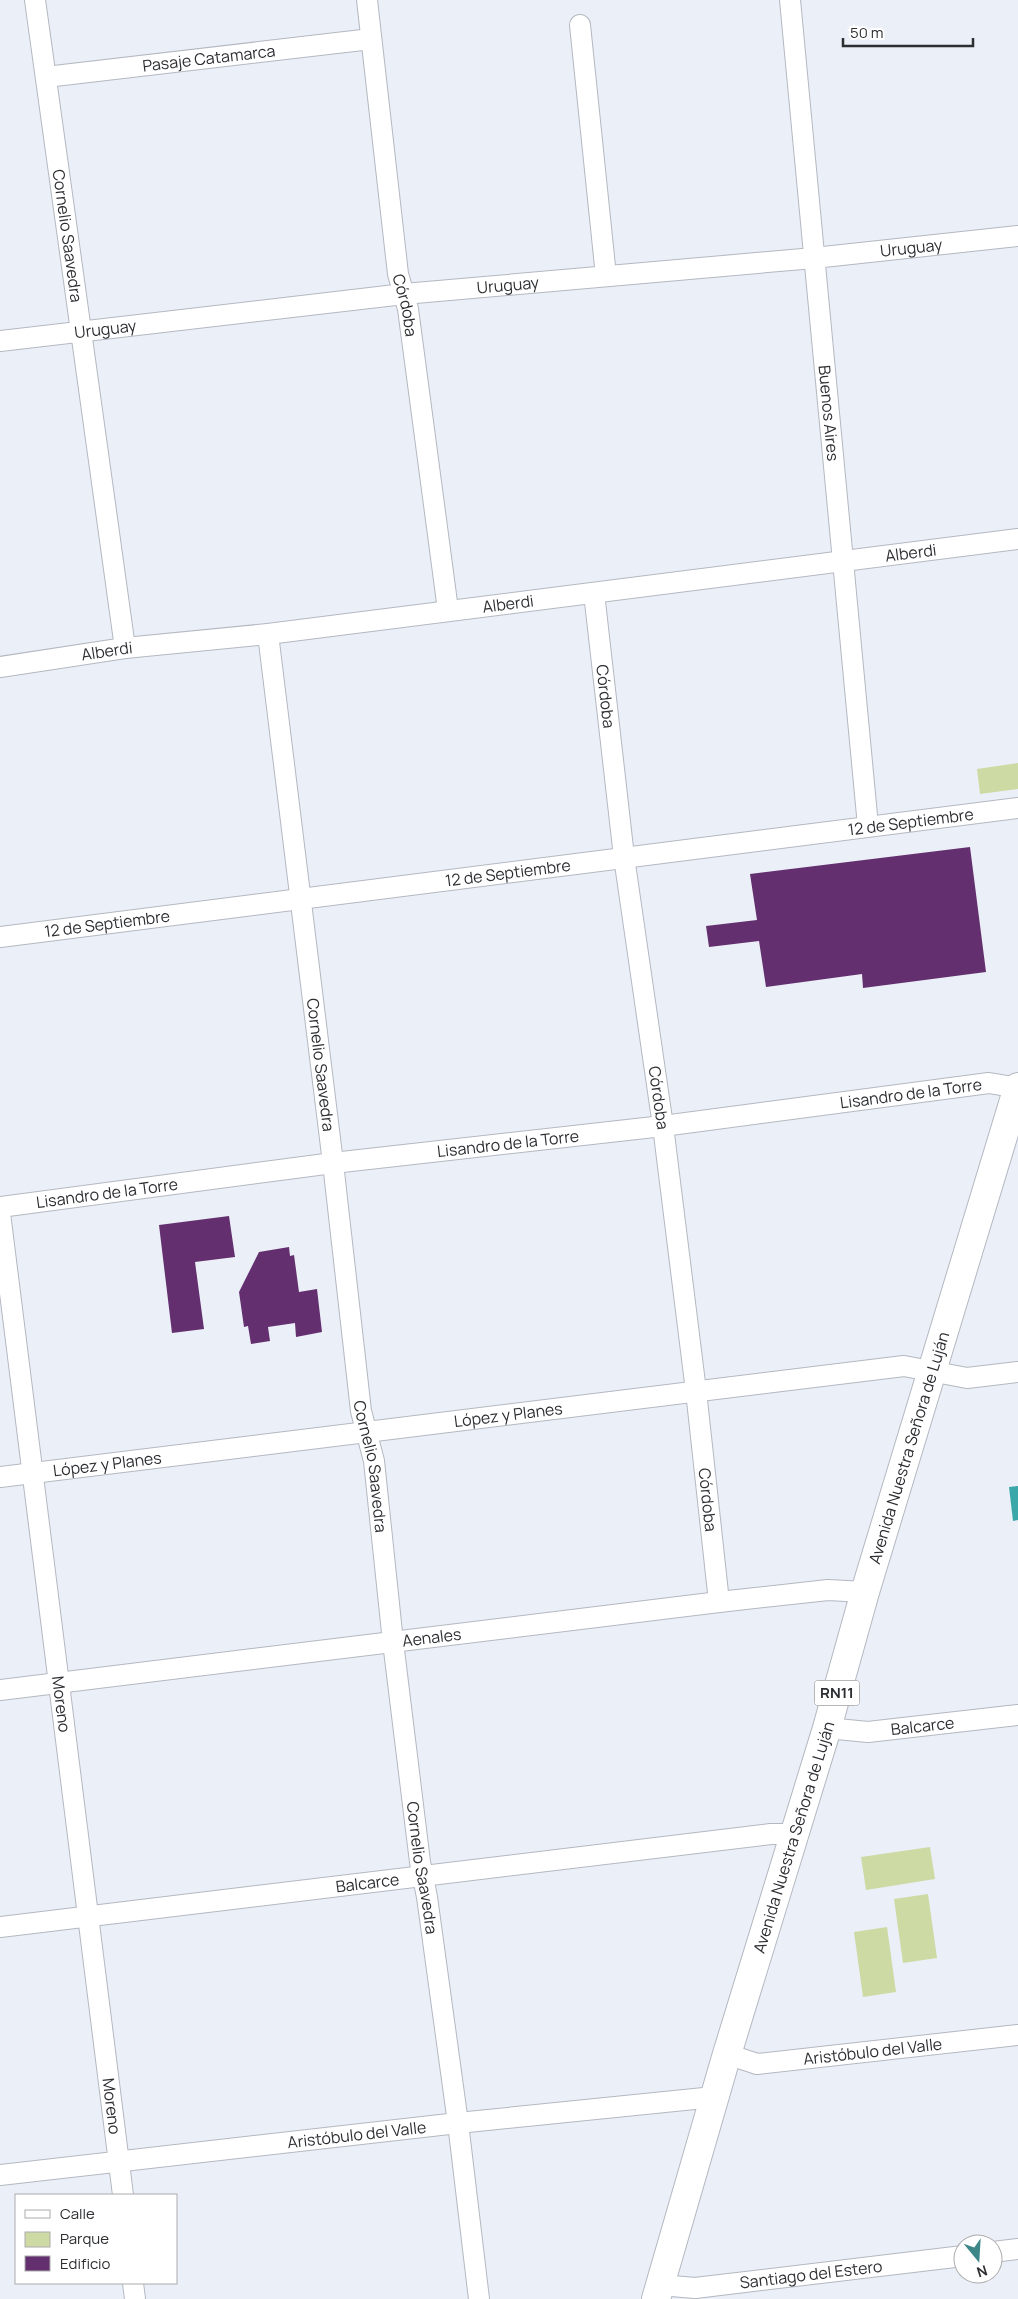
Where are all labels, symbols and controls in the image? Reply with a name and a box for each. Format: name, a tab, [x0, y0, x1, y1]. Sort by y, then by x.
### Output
scale bar	[843, 15, 973, 47]
text: 50 m	[850, 22, 884, 43]
street label: Pasaje Catamarca	[141, 39, 276, 77]
street label: Cornelio Saavedra	[48, 168, 88, 304]
street label: Uruguay	[879, 233, 944, 262]
street label: Córdoba	[388, 271, 423, 338]
street label: Uruguay	[476, 271, 540, 299]
street label: Uruguay	[73, 314, 138, 343]
street label: Buenos Aires	[814, 364, 844, 462]
street label: Alberdi	[884, 538, 938, 567]
street label: Alberdi	[481, 589, 535, 618]
street label: Alberdi	[80, 636, 133, 666]
street label: Córdoba	[591, 663, 620, 729]
street label: 12 de Septiembre	[847, 803, 975, 840]
street label: 12 de Septiembre	[444, 854, 572, 891]
street label: 12 de Septiembre	[43, 905, 171, 942]
street label: Cornelio Saavedra	[302, 997, 340, 1133]
street label: Córdoba	[643, 1065, 674, 1131]
street label: Lisandro de la Torre	[839, 1073, 983, 1114]
street label: Lisandro de la Torre	[436, 1124, 580, 1162]
street label: Lisandro de la Torre	[35, 1173, 179, 1213]
street label: Avenida Nuestra Señora de Luján	[863, 1329, 954, 1566]
street label: López y Planes	[453, 1397, 564, 1432]
street label: Cornelio Saavedra	[349, 1399, 392, 1534]
street label: López y Planes	[52, 1446, 163, 1481]
street label: Córdoba	[693, 1467, 722, 1533]
street label: Aenales	[401, 1623, 462, 1652]
street label: Moreno	[47, 1675, 76, 1734]
road number: RN11	[814, 1680, 860, 1706]
street label: Balcarce	[890, 1711, 955, 1740]
street label: Avenida Nuestra Señora de Luján	[748, 1719, 839, 1956]
street label: Cornelio Saavedra	[402, 1800, 443, 1936]
street label: Balcarce	[334, 1868, 400, 1897]
street label: Aristóbulo del Valle	[802, 2033, 943, 2070]
street label: Moreno	[97, 2077, 126, 2135]
street label: Aristóbulo del Valle	[286, 2116, 427, 2153]
legend	[15, 2194, 178, 2284]
text: Calle	[60, 2203, 95, 2224]
text: Parque	[60, 2228, 109, 2249]
north arrow	[953, 2234, 1003, 2284]
text: Edificio	[60, 2253, 111, 2274]
street label: Santiago del Estero	[739, 2255, 884, 2294]
text: N	[974, 2261, 990, 2282]

